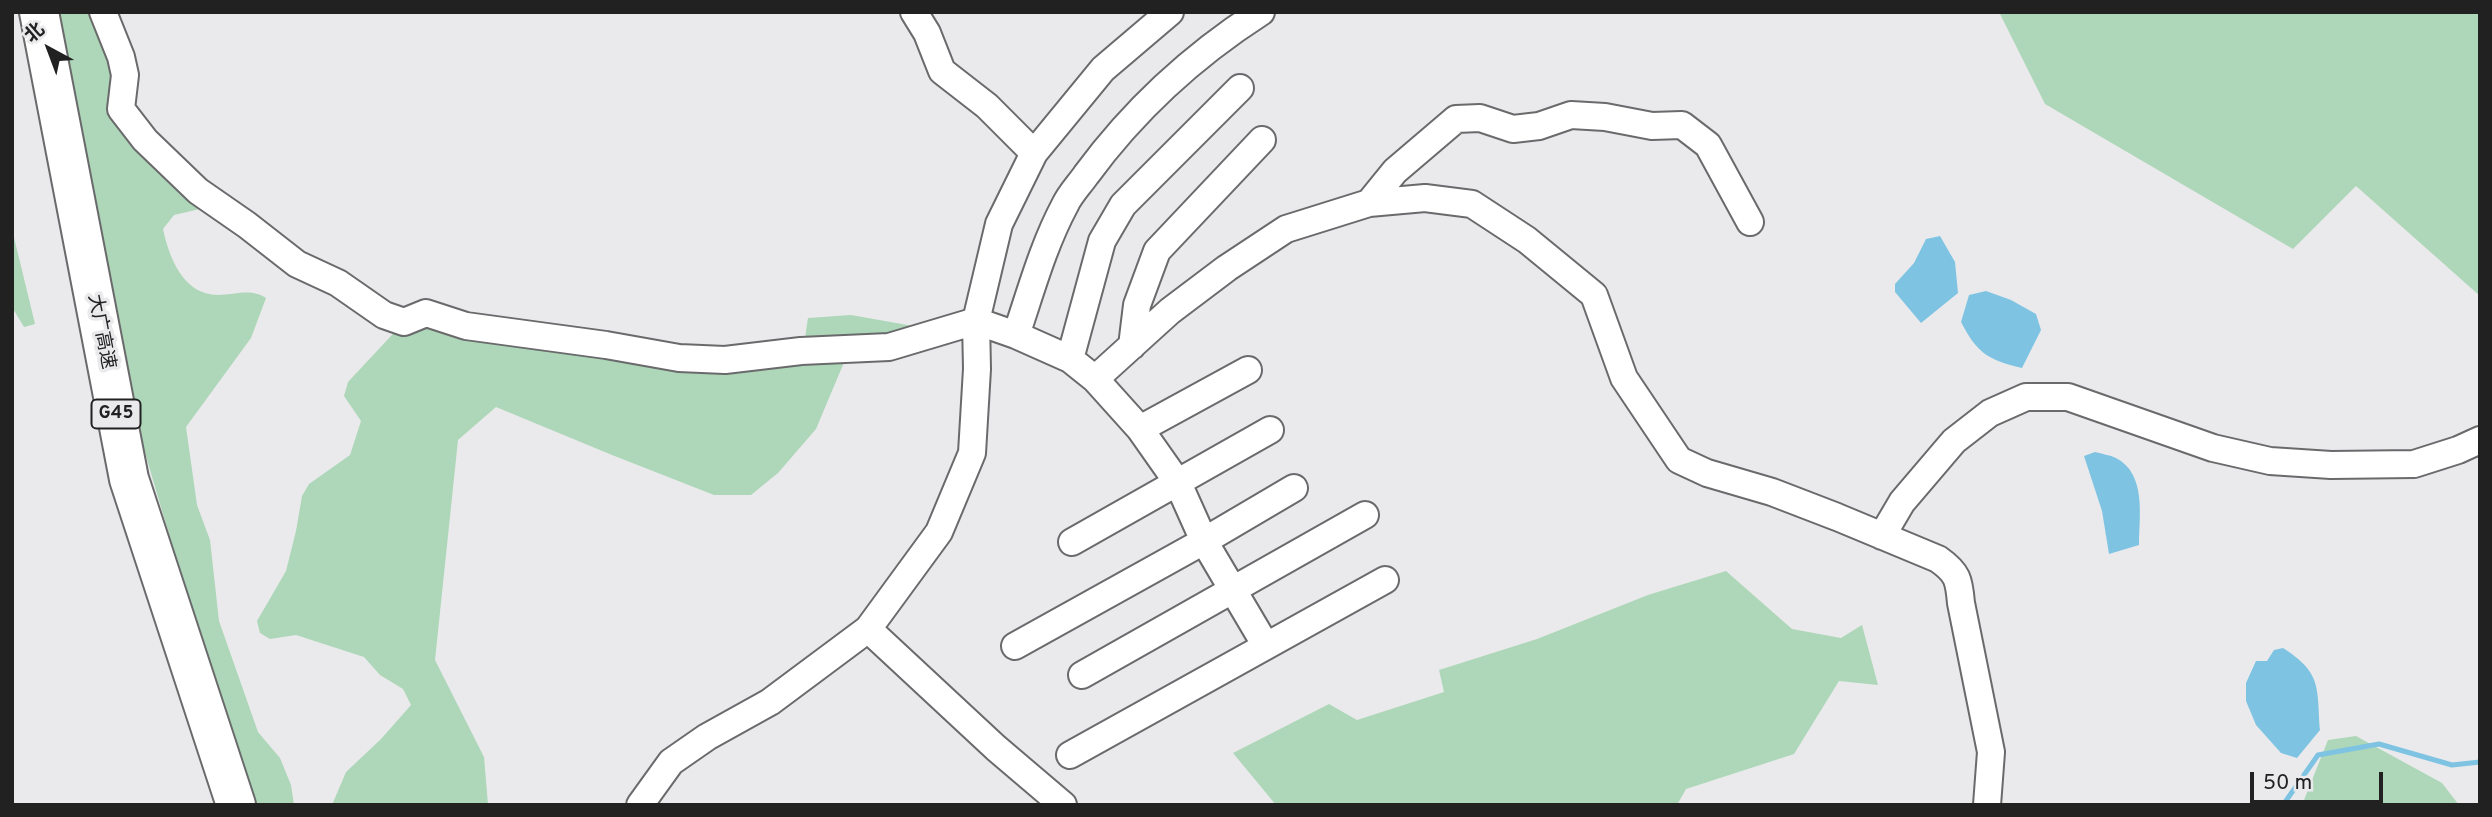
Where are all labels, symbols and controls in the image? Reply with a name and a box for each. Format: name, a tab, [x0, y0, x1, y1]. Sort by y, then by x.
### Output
north arrow	[14, 14, 84, 84]
text: 北	[20, 18, 50, 48]
street label: 大广高速	[82, 293, 118, 371]
road number: G45	[92, 400, 140, 428]
scale bar	[2254, 758, 2387, 802]
text: 50 m	[2263, 770, 2312, 797]

